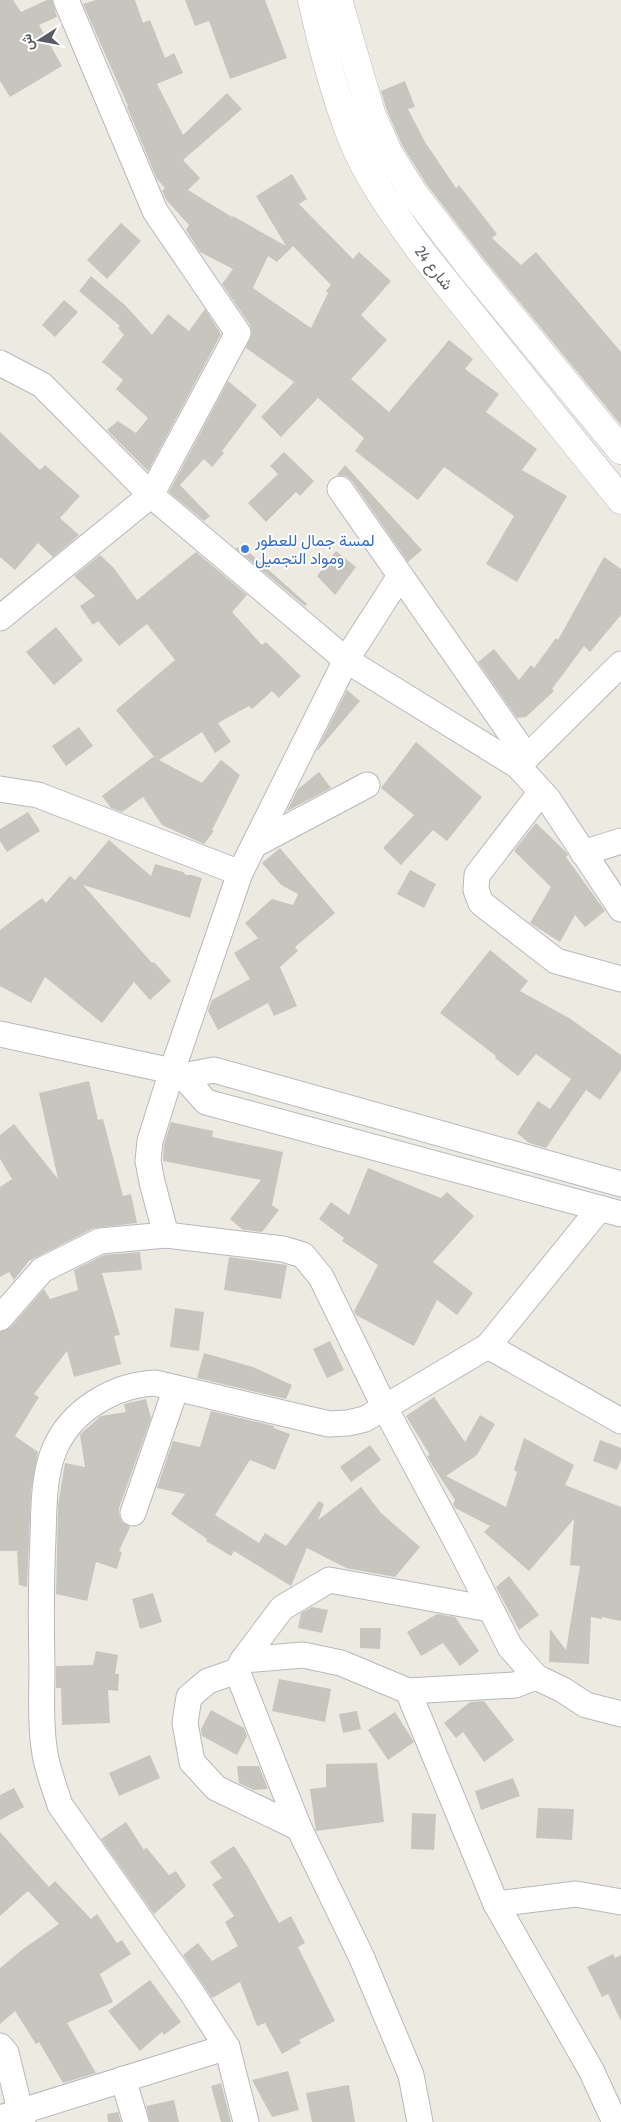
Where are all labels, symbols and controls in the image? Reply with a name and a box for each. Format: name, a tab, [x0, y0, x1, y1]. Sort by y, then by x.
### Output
north arrow	[15, 15, 65, 65]
text: ش	[18, 32, 38, 52]
street label: شارع 24	[409, 242, 457, 295]
place label: لمسة جمال للعطور ومواد التجميل	[254, 531, 375, 569]
marker: لمسة جمال للعطور ومواد التجميل	[239, 543, 251, 555]

